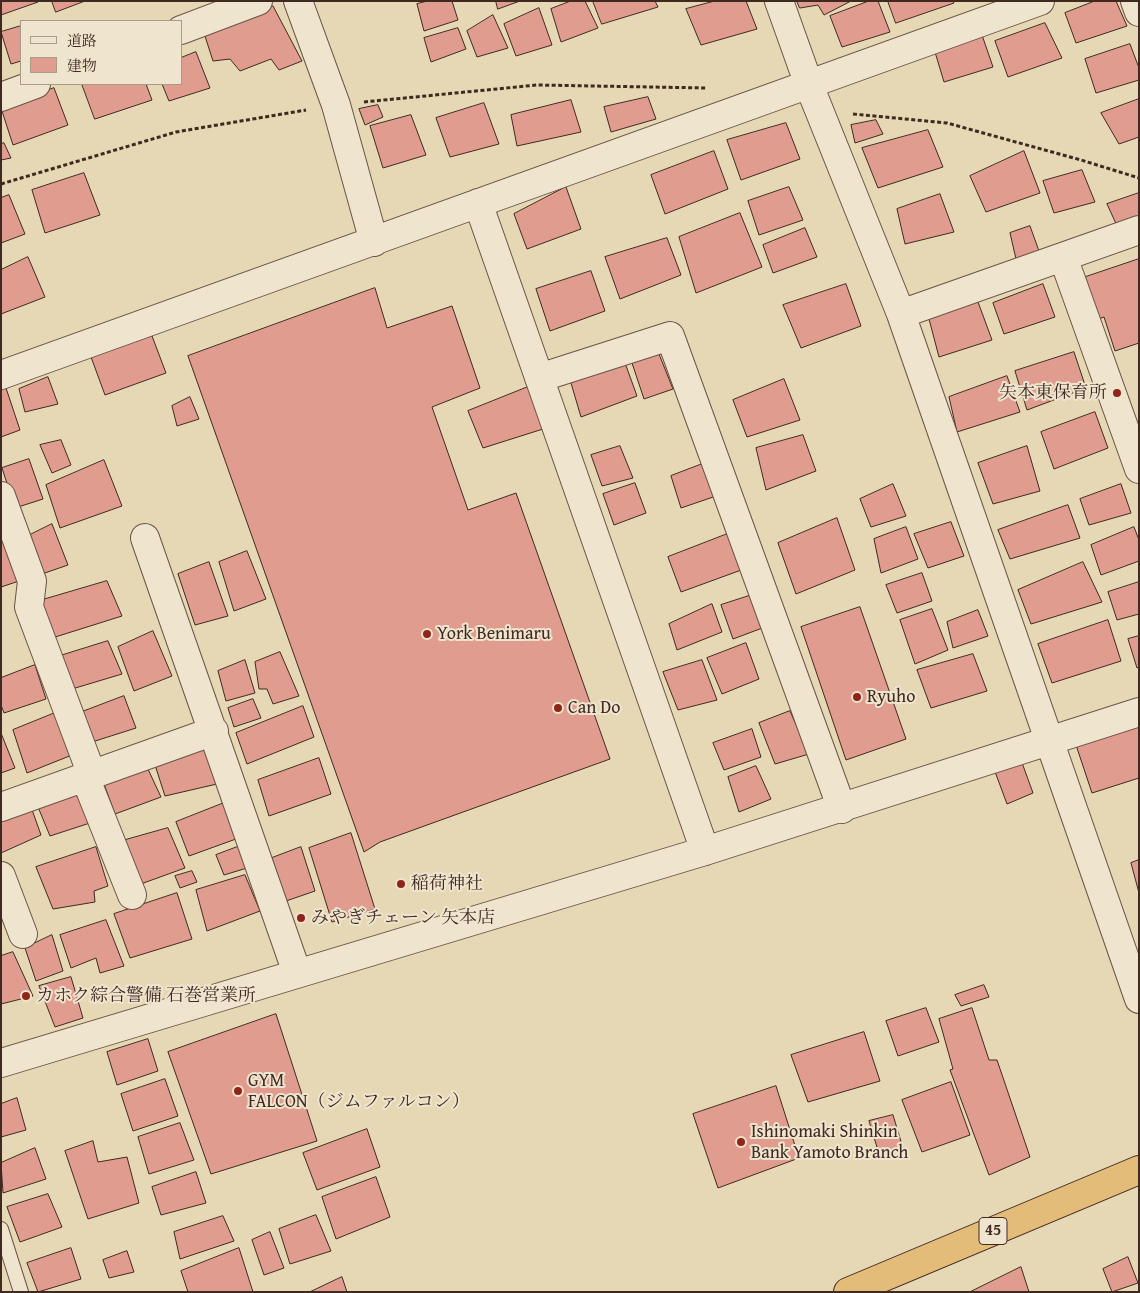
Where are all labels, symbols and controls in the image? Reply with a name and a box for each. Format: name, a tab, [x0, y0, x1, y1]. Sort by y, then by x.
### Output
legend	[20, 20, 182, 85]
text: 道路	[67, 30, 97, 51]
text: 建物	[67, 55, 97, 76]
place label: 矢本東保育所	[999, 382, 1107, 404]
marker: 矢本東保育所	[1111, 387, 1123, 399]
place label: York Benimaru	[437, 623, 551, 645]
marker: York Benimaru	[421, 628, 433, 640]
place label: Ryuho	[867, 686, 915, 708]
marker: Ryuho	[851, 691, 863, 703]
place label: Can Do	[568, 697, 620, 719]
marker: Can Do	[552, 702, 564, 714]
place label: 稲荷神社	[411, 873, 483, 895]
marker: 稲荷神社	[395, 878, 407, 890]
place label: みやぎチェーン 矢本店	[311, 907, 495, 929]
marker: みやぎチェーン 矢本店	[295, 912, 307, 924]
place label: カホク綜合警備 石巻営業所	[36, 985, 256, 1007]
marker: カホク綜合警備 石巻営業所	[20, 990, 32, 1002]
place label: GYM FALCON（ジムファルコン）	[248, 1070, 470, 1112]
marker: GYM FALCON（ジムファルコン）	[232, 1085, 244, 1097]
place label: Ishinomaki Shinkin Bank Yamoto Branch	[751, 1121, 908, 1164]
marker: Ishinomaki Shinkin Bank Yamoto Branch	[735, 1136, 747, 1148]
road number: 45	[979, 1218, 1007, 1244]

